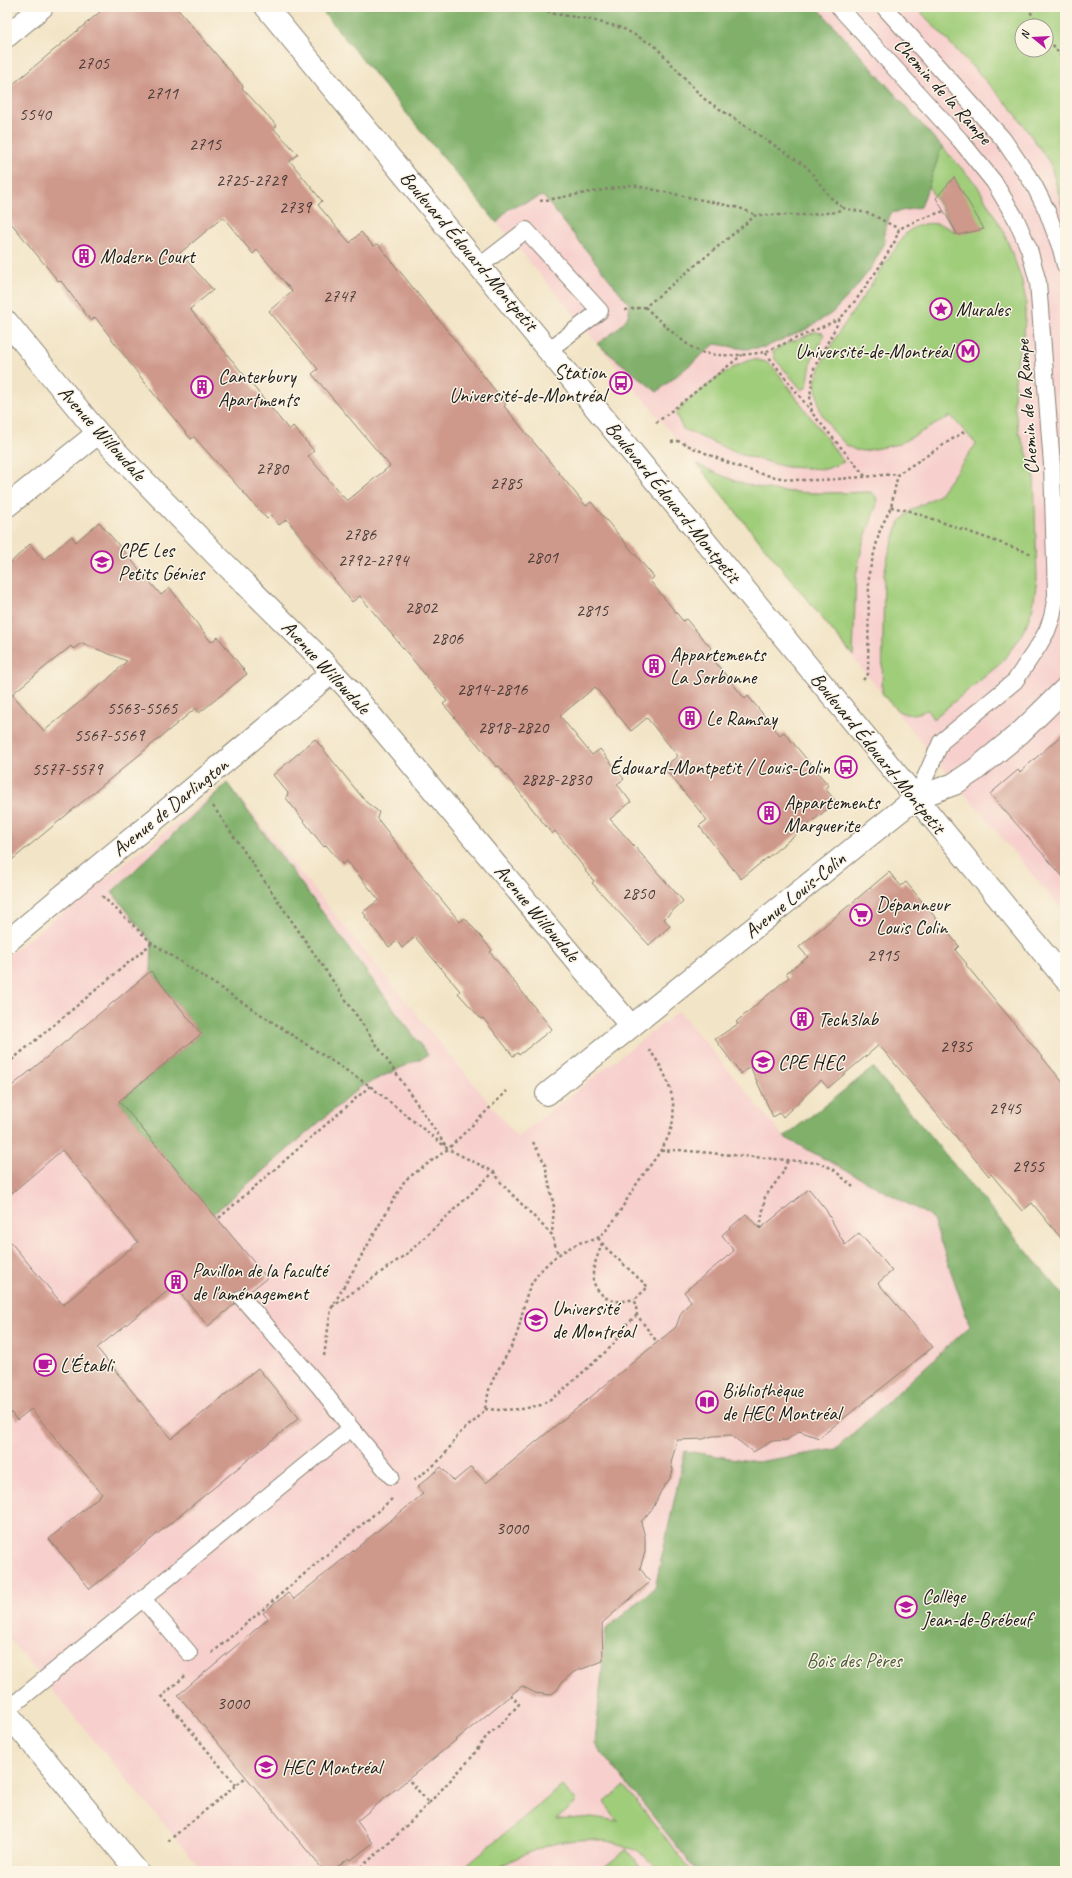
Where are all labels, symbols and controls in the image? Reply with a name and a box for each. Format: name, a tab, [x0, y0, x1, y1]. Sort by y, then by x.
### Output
north arrow	[1014, 18, 1054, 58]
text: N	[1017, 27, 1033, 40]
street label: Chemin de la Rampe	[889, 32, 998, 151]
house number: 2705	[77, 52, 110, 74]
house number: 2711	[146, 82, 179, 104]
house number: 5540	[19, 103, 53, 125]
house number: 2715	[189, 133, 222, 155]
street label: Boulevard Édouard-Montpetit	[395, 166, 545, 338]
house number: 2725-2729	[216, 169, 288, 191]
house number: 2739	[279, 196, 313, 218]
building icon: Modern Court	[71, 243, 97, 269]
place label: Modern Court	[100, 244, 197, 269]
house number: 2747	[323, 285, 356, 307]
place icon: Murales	[928, 296, 954, 322]
place label: Murales	[956, 297, 1012, 322]
street label: Chemin de la Rampe	[1010, 337, 1044, 475]
metro station icon: Université-de-Montréal	[955, 338, 981, 364]
place label: Université-de-Montréal	[795, 339, 956, 364]
place label: Station Université-de-Montréal	[449, 360, 610, 408]
place label: Canterbury Apartments	[218, 364, 300, 412]
bus stop icon: Station Université-de-Montréal	[608, 370, 634, 396]
building icon: Canterbury Apartments	[189, 374, 215, 400]
street label: Avenue Willowdale	[53, 380, 152, 487]
street label: Boulevard Édouard-Montpetit	[600, 416, 748, 590]
house number: 2780	[256, 457, 290, 479]
house number: 2785	[490, 472, 523, 494]
house number: 2786	[344, 523, 377, 545]
place label: CPE Les Petits Génies	[118, 538, 206, 586]
house number: 2801	[526, 546, 559, 568]
school or university icon: CPE Les Petits Génies	[89, 549, 115, 575]
house number: 2792-2794	[338, 549, 410, 571]
house number: 2802	[405, 596, 439, 618]
house number: 2815	[576, 599, 609, 621]
street label: Avenue Willowdale	[276, 615, 377, 720]
house number: 2806	[431, 627, 464, 649]
place label: Appartements La Sorbonne	[670, 642, 768, 690]
building icon: Appartements La Sorbonne	[641, 653, 667, 679]
street label: Boulevard Édouard-Montpetit	[805, 667, 953, 841]
house number: 2814-2816	[457, 678, 528, 700]
house number: 5563-5565	[107, 697, 178, 719]
building icon: Le Ramsay	[677, 705, 703, 731]
place label: Le Ramsay	[706, 706, 779, 731]
house number: 2818-2820	[478, 716, 550, 738]
house number: 5567-5569	[74, 724, 146, 746]
street label: Avenue de Darlington	[107, 752, 234, 862]
bus stop icon: Édouard-Montpetit / Louis-Colin	[833, 754, 859, 780]
place label: Édouard-Montpetit / Louis-Colin	[610, 755, 831, 780]
house number: 5577-5579	[32, 758, 104, 780]
house number: 2828-2830	[521, 768, 593, 790]
place label: Appartements Marguerite	[784, 790, 882, 838]
building icon: Appartements Marguerite	[756, 800, 782, 826]
street label: Avenue Louis-Colin	[739, 846, 852, 944]
street label: Avenue Willowdale	[489, 859, 586, 968]
house number: 2850	[622, 882, 656, 904]
place label: Dépanneur Louis Colin	[876, 892, 951, 940]
supermarket icon: Dépanneur Louis Colin	[848, 902, 874, 928]
house number: 2915	[867, 944, 900, 966]
building icon: Tech3lab	[789, 1006, 815, 1032]
place label: Tech3lab	[818, 1007, 879, 1032]
house number: 2935	[940, 1035, 973, 1057]
school or university icon: CPE HEC	[750, 1049, 776, 1075]
place label: CPE HEC	[778, 1050, 846, 1075]
house number: 2945	[989, 1097, 1022, 1119]
house number: 2955	[1012, 1155, 1045, 1177]
place label: Pavillon de la faculté de l'aménagement	[192, 1258, 331, 1306]
building icon: Pavillon de la faculté de l'aménagement	[163, 1269, 189, 1295]
place label: Université de Montréal	[552, 1296, 638, 1344]
school or university icon: Université de Montréal	[523, 1307, 549, 1333]
cafe icon: L'Établi	[32, 1352, 58, 1378]
place label: L'Établi	[60, 1353, 115, 1378]
place label: Bibliothèque de HEC Montréal	[722, 1378, 844, 1426]
library icon: Bibliothèque de HEC Montréal	[694, 1389, 720, 1415]
house number: 3000	[496, 1517, 530, 1539]
place label: Collège Jean-de-Brébeuf	[921, 1584, 1036, 1632]
school or university icon: Collège Jean-de-Brébeuf	[893, 1594, 919, 1620]
park label: Bois des Pères	[806, 1648, 904, 1673]
house number: 3000	[217, 1692, 251, 1714]
school or university icon: HEC Montréal	[253, 1754, 279, 1780]
place label: HEC Montréal	[282, 1755, 385, 1780]

